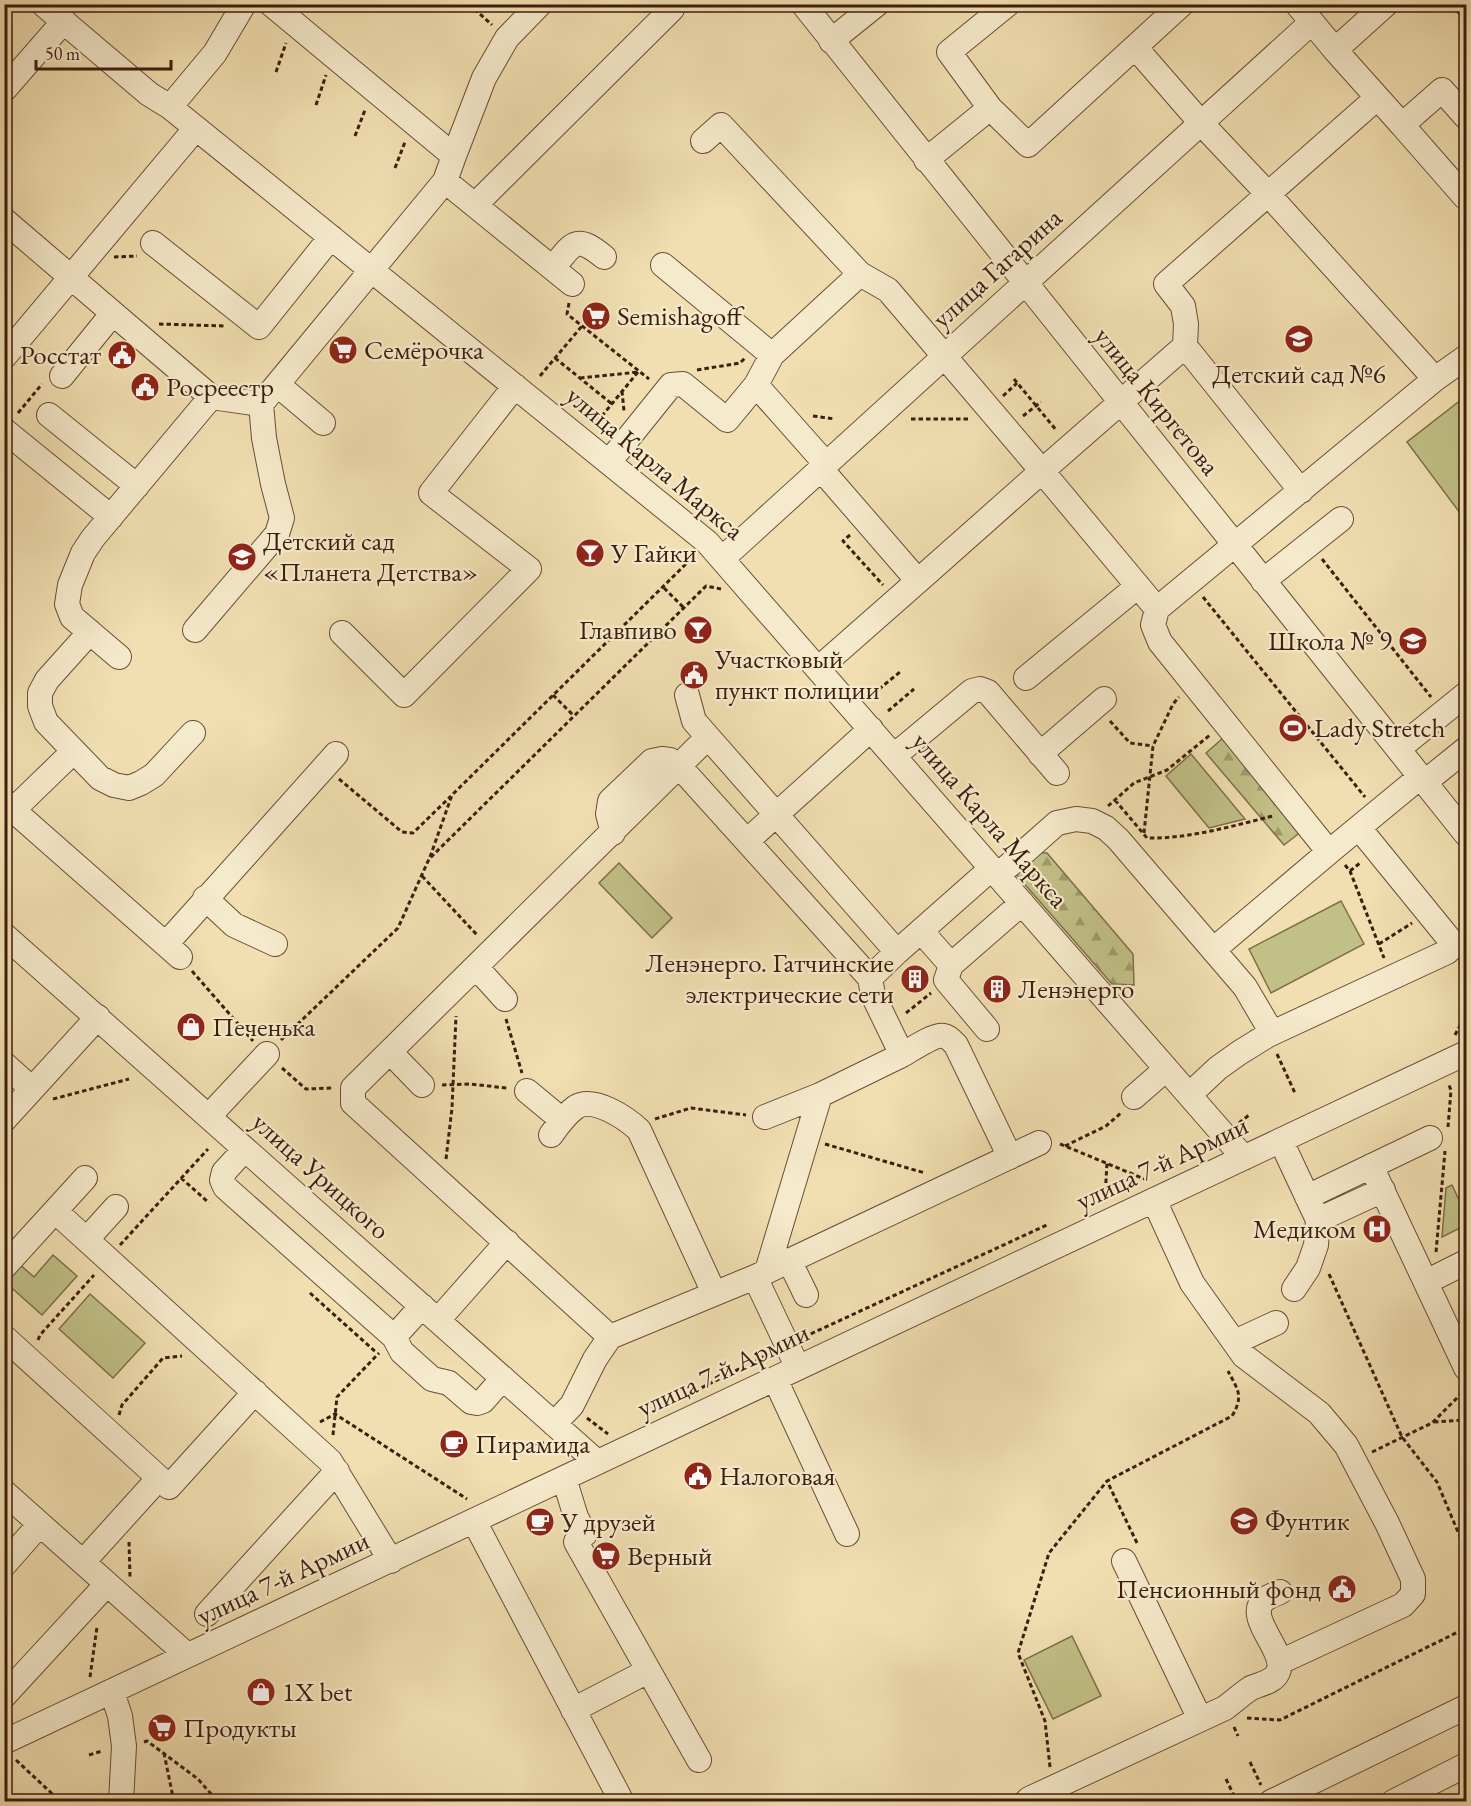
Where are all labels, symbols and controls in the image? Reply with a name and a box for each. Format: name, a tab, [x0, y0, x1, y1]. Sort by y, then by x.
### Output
scale bar	[36, 33, 171, 71]
text: 50 m	[45, 42, 80, 65]
street label: улица Гагарина	[924, 200, 1069, 335]
place label: Semishagoff	[617, 298, 745, 333]
supermarket icon: Semishagoff	[580, 300, 612, 332]
street label: улица Киргетова	[1087, 319, 1228, 482]
school or university icon: Детский сад №6	[1283, 323, 1315, 355]
place label: Семёрочка	[364, 332, 484, 367]
supermarket icon: Семёрочка	[327, 334, 359, 366]
place label: Росстат	[20, 337, 101, 372]
public building icon: Росстат	[106, 339, 138, 371]
place label: Детский сад №6	[1212, 356, 1386, 391]
place label: Росреестр	[166, 369, 274, 404]
public building icon: Росреестр	[129, 371, 161, 403]
street label: улица Карла Маркса	[559, 378, 752, 547]
place label: Детский сад «Планета Детства»	[263, 523, 478, 589]
place label: У Гайки	[610, 535, 697, 570]
bar icon: У Гайки	[574, 537, 606, 569]
school or university icon: Детский сад «Планета Детства»	[226, 541, 258, 573]
place label: Главпиво	[579, 612, 677, 647]
bar icon: Главпиво	[682, 614, 714, 646]
place label: Школа № 9	[1268, 623, 1392, 658]
school or university icon: Школа № 9	[1397, 625, 1429, 657]
place label: Участковый пункт полиции	[714, 641, 880, 707]
public building icon: Участковый пункт полиции	[678, 659, 710, 691]
place label: Lady Stretch	[1314, 710, 1445, 745]
sports icon: Lady Stretch	[1277, 712, 1309, 744]
street label: улица Карла Маркса	[904, 724, 1077, 915]
place label: Ленэнерго. Гатчинские электрические сети	[645, 945, 894, 1011]
building icon: Ленэнерго. Гатчинские электрические сети	[899, 963, 931, 995]
place label: Ленэнерго	[1018, 971, 1134, 1006]
building icon: Ленэнерго	[981, 973, 1013, 1005]
place label: Печенька	[212, 1009, 316, 1044]
shop icon: Печенька	[175, 1011, 207, 1043]
street label: улица Урицкого	[245, 1104, 398, 1247]
street label: улица 7-й Армии	[1070, 1107, 1254, 1218]
place label: Медиком	[1253, 1211, 1356, 1246]
hospital icon: Медиком	[1361, 1213, 1393, 1245]
street label: улица 7-й Армии	[631, 1314, 815, 1425]
place label: Пирамида	[475, 1426, 590, 1461]
cafe icon: Пирамида	[438, 1428, 470, 1460]
place label: Налоговая	[719, 1458, 835, 1493]
public building icon: Налоговая	[682, 1460, 714, 1492]
place label: Фунтик	[1265, 1503, 1350, 1538]
place label: У друзей	[560, 1504, 656, 1539]
school or university icon: Фунтик	[1228, 1505, 1260, 1537]
cafe icon: У друзей	[524, 1506, 556, 1538]
street label: улица 7-й Армии	[191, 1522, 375, 1633]
place label: Верный	[627, 1538, 712, 1573]
supermarket icon: Верный	[590, 1540, 622, 1572]
place label: Пенсионный фонд	[1116, 1571, 1321, 1606]
public building icon: Пенсионный фонд	[1326, 1573, 1358, 1605]
place label: 1X bet	[282, 1674, 353, 1709]
shop icon: 1X bet	[245, 1676, 277, 1708]
place label: Продукты	[183, 1710, 297, 1745]
supermarket icon: Продукты	[146, 1712, 178, 1744]

